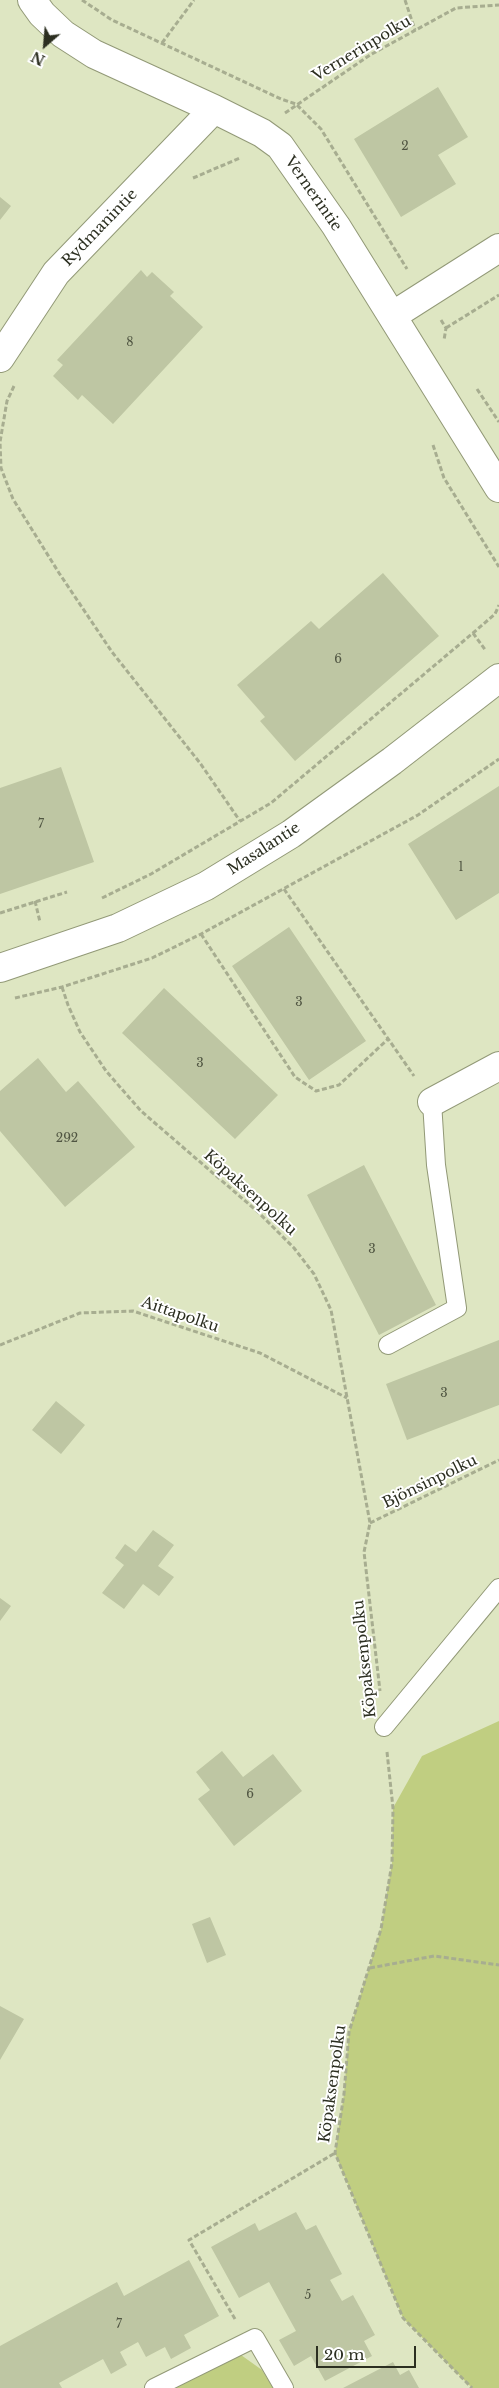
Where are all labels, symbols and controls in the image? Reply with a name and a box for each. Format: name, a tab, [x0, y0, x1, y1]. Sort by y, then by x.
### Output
street label: Vernerinpolku	[309, 12, 415, 86]
north arrow	[20, 20, 70, 70]
text: N	[28, 47, 48, 69]
house number: 2	[401, 140, 409, 154]
street label: Vernerintie	[281, 153, 345, 235]
street label: Rydmanintie	[59, 186, 141, 270]
house number: 8	[126, 336, 134, 350]
house number: 6	[334, 653, 342, 667]
house number: 7	[38, 818, 44, 832]
street label: Masalantie	[224, 819, 304, 879]
house number: 1	[458, 861, 464, 875]
house number: 3	[295, 996, 303, 1010]
house number: 3	[196, 1057, 204, 1071]
house number: 292	[56, 1132, 78, 1146]
street label: Köpaksenpolku	[200, 1147, 300, 1239]
house number: 3	[368, 1243, 376, 1257]
street label: Aittapolku	[139, 1293, 221, 1337]
house number: 3	[440, 1387, 448, 1401]
street label: Bjönsinpolku	[380, 1451, 480, 1513]
street label: Köpaksenpolku	[350, 1599, 380, 1719]
house number: 6	[246, 1788, 254, 1802]
street label: Köpaksenpolku	[316, 2024, 350, 2144]
house number: 5	[305, 2289, 311, 2303]
house number: 7	[116, 2318, 122, 2332]
scale bar	[319, 2336, 419, 2368]
text: 20 m	[324, 2345, 364, 2364]

